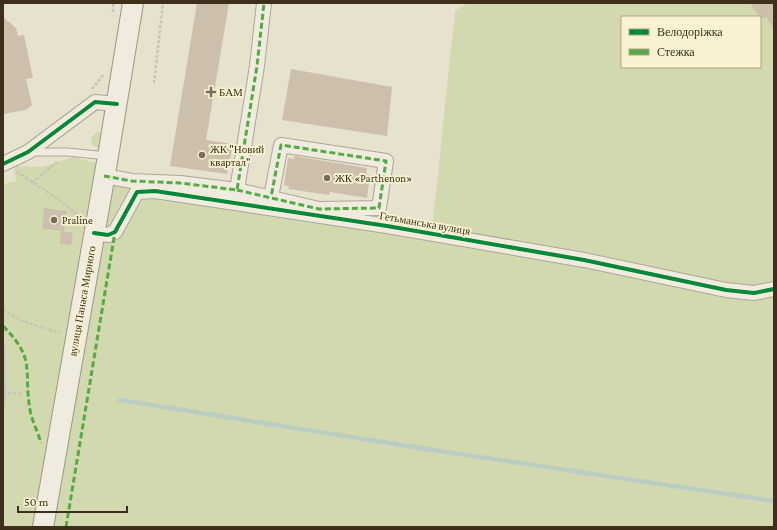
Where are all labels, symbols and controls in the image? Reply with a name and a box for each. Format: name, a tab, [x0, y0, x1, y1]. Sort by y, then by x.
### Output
legend	[621, 16, 761, 68]
text: Велодоріжка	[657, 25, 723, 39]
text: Стежка	[657, 45, 695, 59]
place label: БАМ	[219, 86, 243, 98]
marker: БАМ	[206, 87, 216, 97]
place label: ЖК "Новий квартал"	[210, 143, 264, 168]
marker: ЖК "Новий квартал"	[197, 150, 207, 160]
place label: ЖК «Parthenon»	[335, 172, 412, 184]
marker: ЖК «Parthenon»	[322, 173, 332, 183]
street label: Гетьманська вулиця	[379, 209, 471, 237]
place label: Praline	[62, 214, 93, 226]
marker: Praline	[49, 215, 59, 225]
street label: вулиця Панаса Мирного	[66, 244, 98, 357]
scale bar	[18, 488, 127, 514]
text: 50 m	[24, 495, 49, 509]

